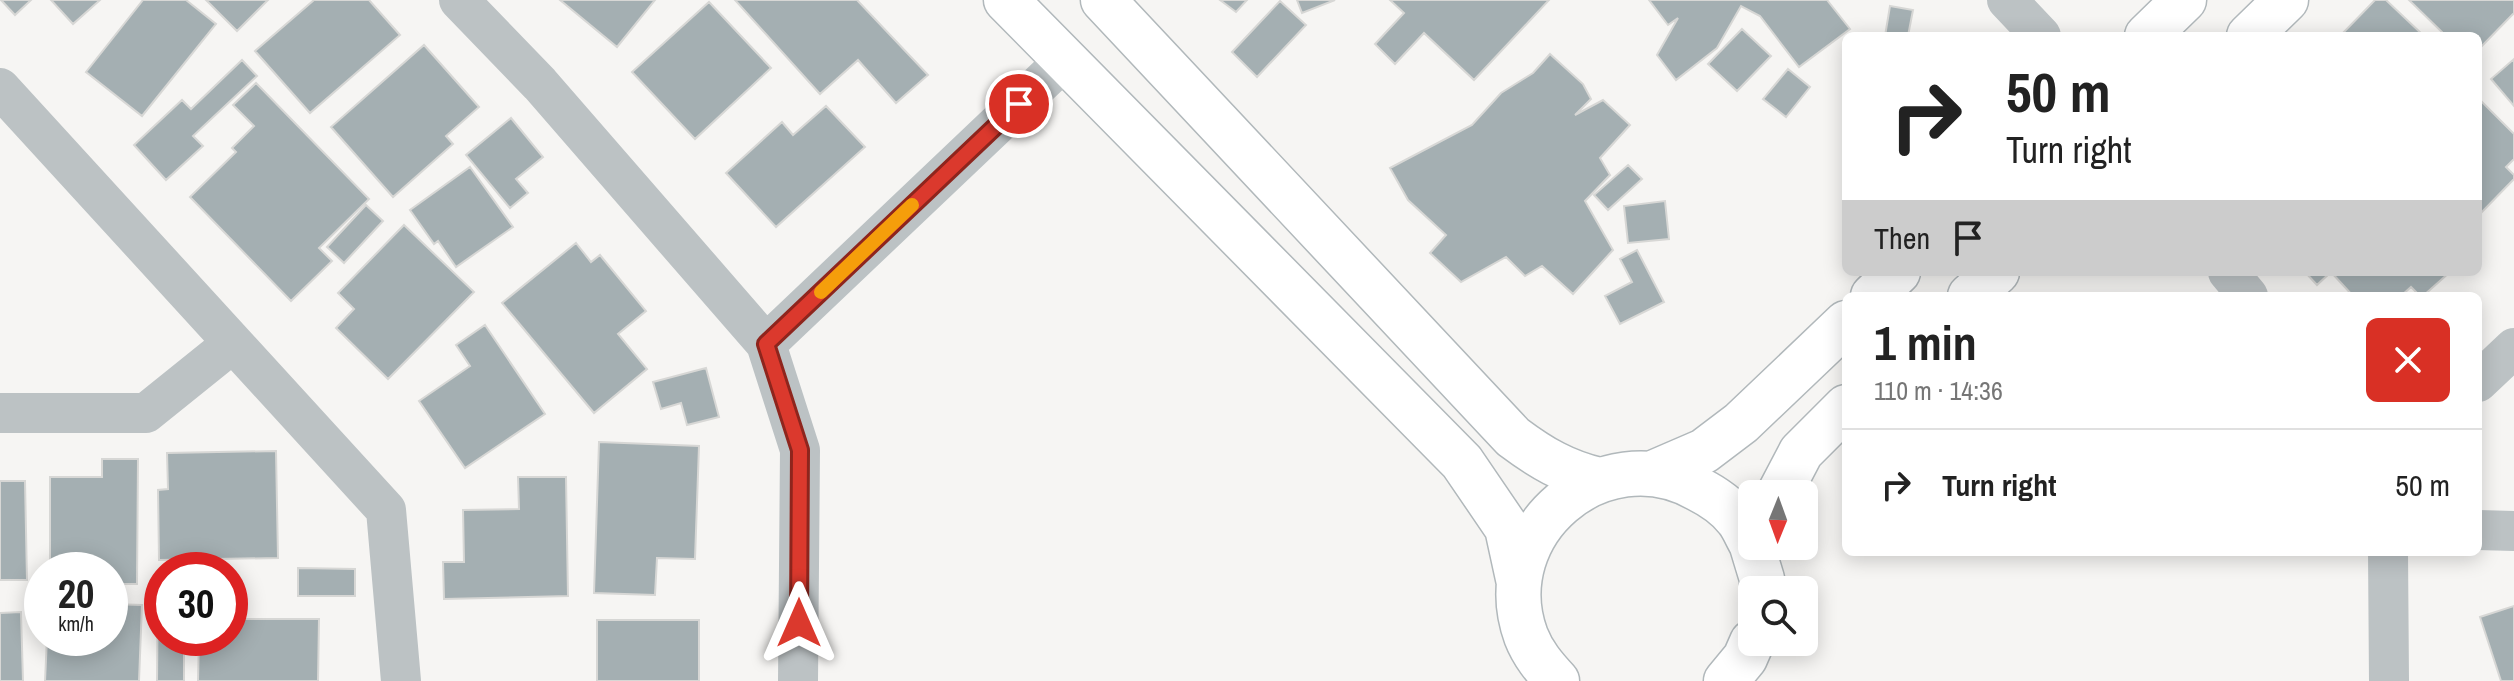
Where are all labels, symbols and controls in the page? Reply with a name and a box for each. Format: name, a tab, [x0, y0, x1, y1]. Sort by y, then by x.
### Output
text: 50 m	[2006, 54, 2111, 129]
icon: right	[1874, 64, 1978, 168]
pin	[985, 70, 1053, 138]
icon: arrive	[997, 82, 1041, 126]
text: Turn right	[2006, 126, 2131, 174]
icon: arrive	[1946, 216, 1990, 260]
text: Then	[1874, 218, 1930, 258]
text: 1 min	[1874, 310, 1977, 375]
button: close	[2366, 318, 2450, 402]
text: 110 m · 14:36	[1874, 373, 2003, 408]
icon: right	[1874, 463, 1918, 507]
text: Turn right	[1942, 465, 2056, 505]
text: 50 m	[2395, 465, 2450, 505]
north arrow	[1738, 480, 1818, 560]
map controls	[1738, 480, 1818, 656]
speed limit sign: 30	[144, 552, 248, 656]
text: 20	[58, 567, 94, 620]
button: search	[1738, 576, 1818, 656]
position arrow	[757, 581, 841, 665]
text: km/h	[58, 610, 94, 637]

